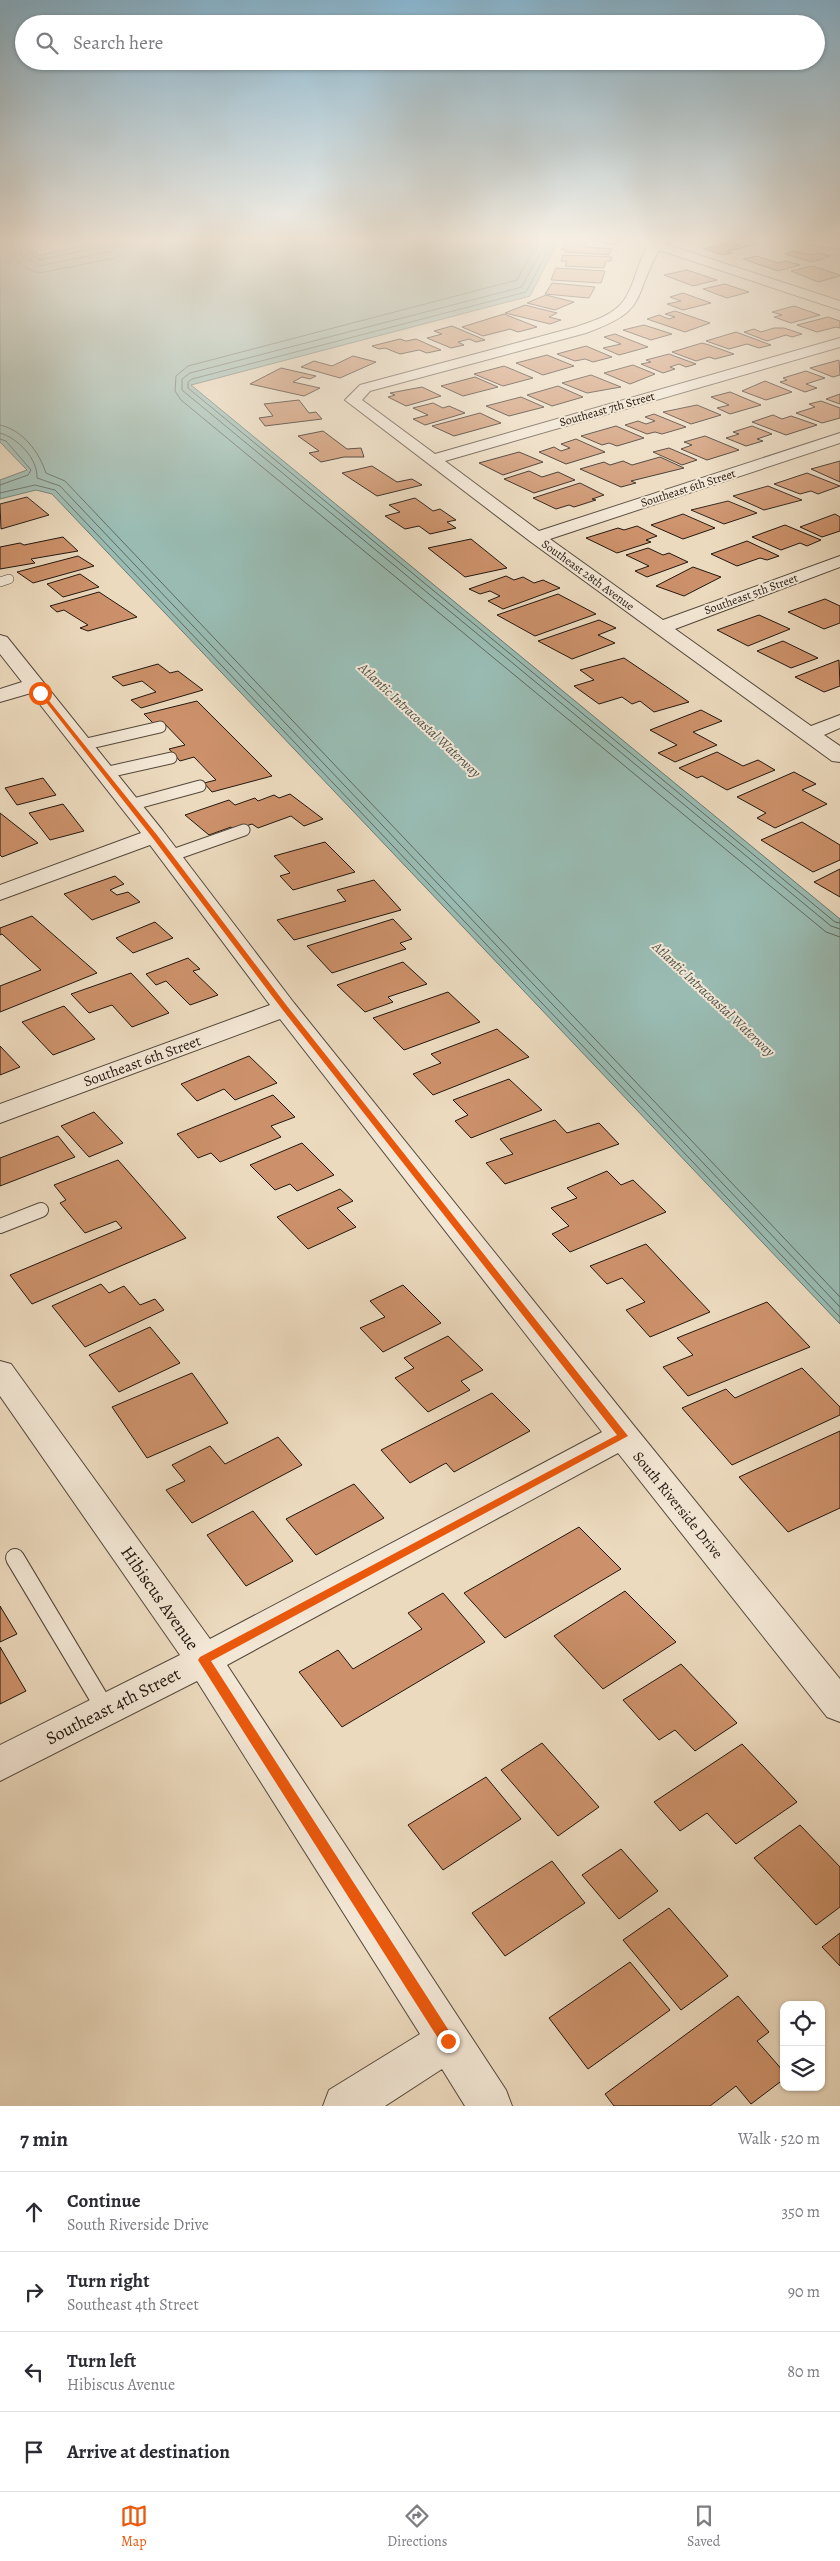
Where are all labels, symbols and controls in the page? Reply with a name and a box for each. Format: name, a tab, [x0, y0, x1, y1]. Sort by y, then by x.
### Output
search box	[15, 15, 825, 70]
icon: search	[33, 29, 61, 57]
text: Search here	[73, 30, 163, 56]
street label: Southeast 7th Street	[558, 388, 657, 430]
street label: Southeast 6th Street	[639, 465, 738, 511]
street label: Southeast 28th Avenue	[538, 536, 638, 614]
street label: Southeast 5th Street	[702, 570, 800, 618]
water label: Atlantic Intracoastal Waterway	[354, 658, 485, 782]
route start	[29, 682, 52, 705]
water label: Atlantic Intracoastal Waterway	[648, 937, 779, 1061]
street label: Southeast 6th Street	[81, 1030, 204, 1092]
street label: South Riverside Drive	[628, 1447, 728, 1563]
street label: Hibiscus Avenue	[115, 1541, 205, 1655]
street label: Southeast 4th Street	[42, 1662, 184, 1750]
map controls	[780, 2001, 825, 2091]
button: locate	[780, 2001, 825, 2046]
route end	[437, 2030, 460, 2053]
button: layers	[780, 2046, 825, 2091]
text: 7 min	[20, 2125, 68, 2153]
text: Walk · 520 m	[738, 2128, 820, 2150]
text: Continue	[67, 2188, 141, 2214]
icon: ahead	[20, 2198, 48, 2226]
text: 350 m	[781, 2201, 820, 2223]
text: South Riverside Drive	[67, 2214, 209, 2236]
text: Turn right	[67, 2268, 149, 2294]
icon: right	[20, 2278, 48, 2306]
text: 90 m	[788, 2281, 820, 2303]
text: Southeast 4th Street	[67, 2294, 199, 2316]
text: Turn left	[67, 2348, 136, 2374]
icon: left	[20, 2358, 48, 2386]
text: 80 m	[787, 2361, 820, 2383]
text: Hibiscus Avenue	[67, 2374, 175, 2396]
icon: arrive	[20, 2438, 48, 2466]
text: Arrive at destination	[67, 2439, 230, 2465]
tab: Map	[120, 2502, 148, 2551]
tab: Directions	[387, 2502, 447, 2551]
tab: Saved	[687, 2502, 720, 2551]

